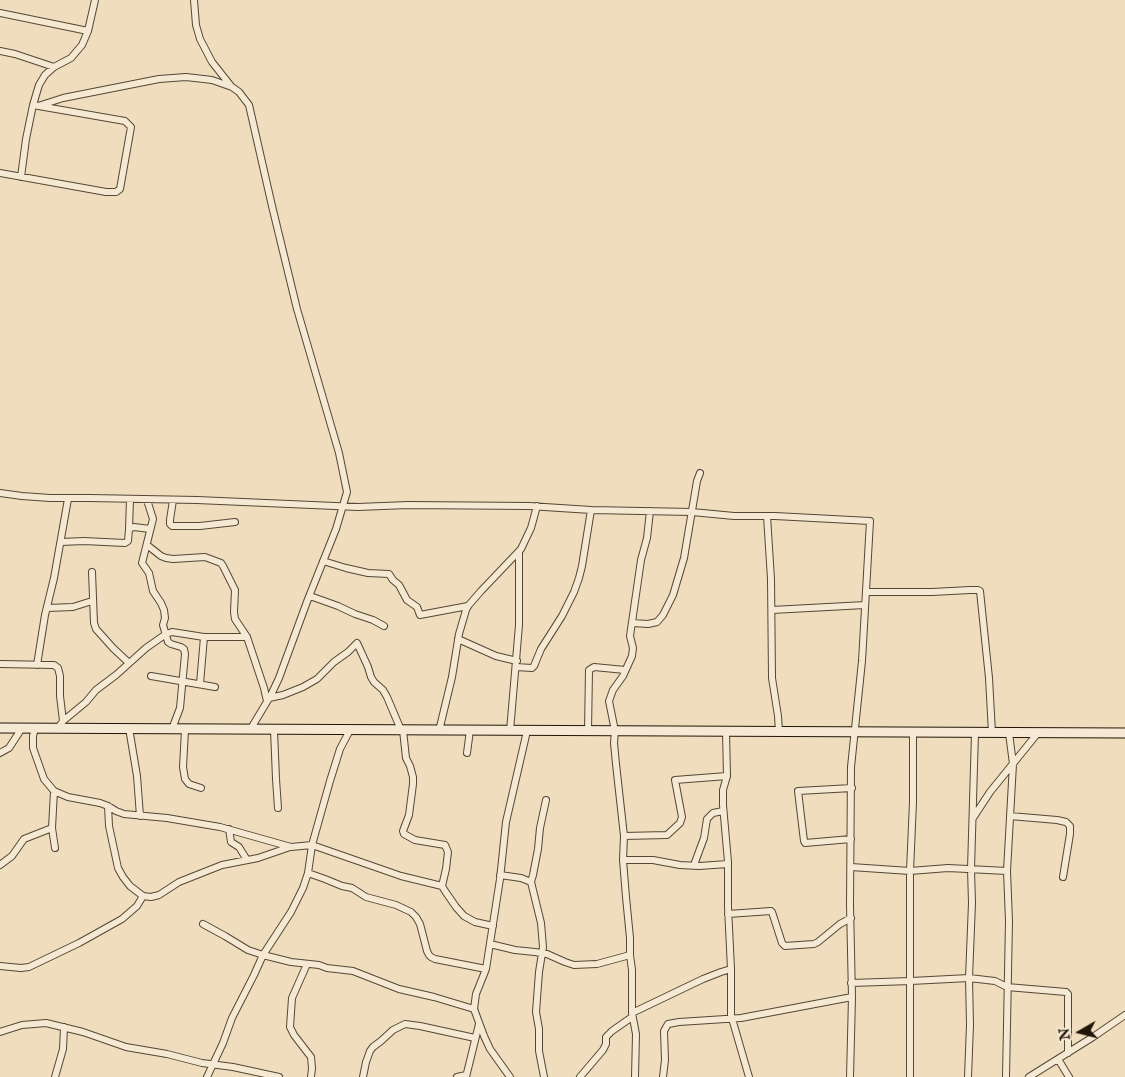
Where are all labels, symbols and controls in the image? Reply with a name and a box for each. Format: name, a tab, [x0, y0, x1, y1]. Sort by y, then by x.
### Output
north arrow	[1055, 1007, 1105, 1057]
text: N	[1055, 1027, 1075, 1041]

